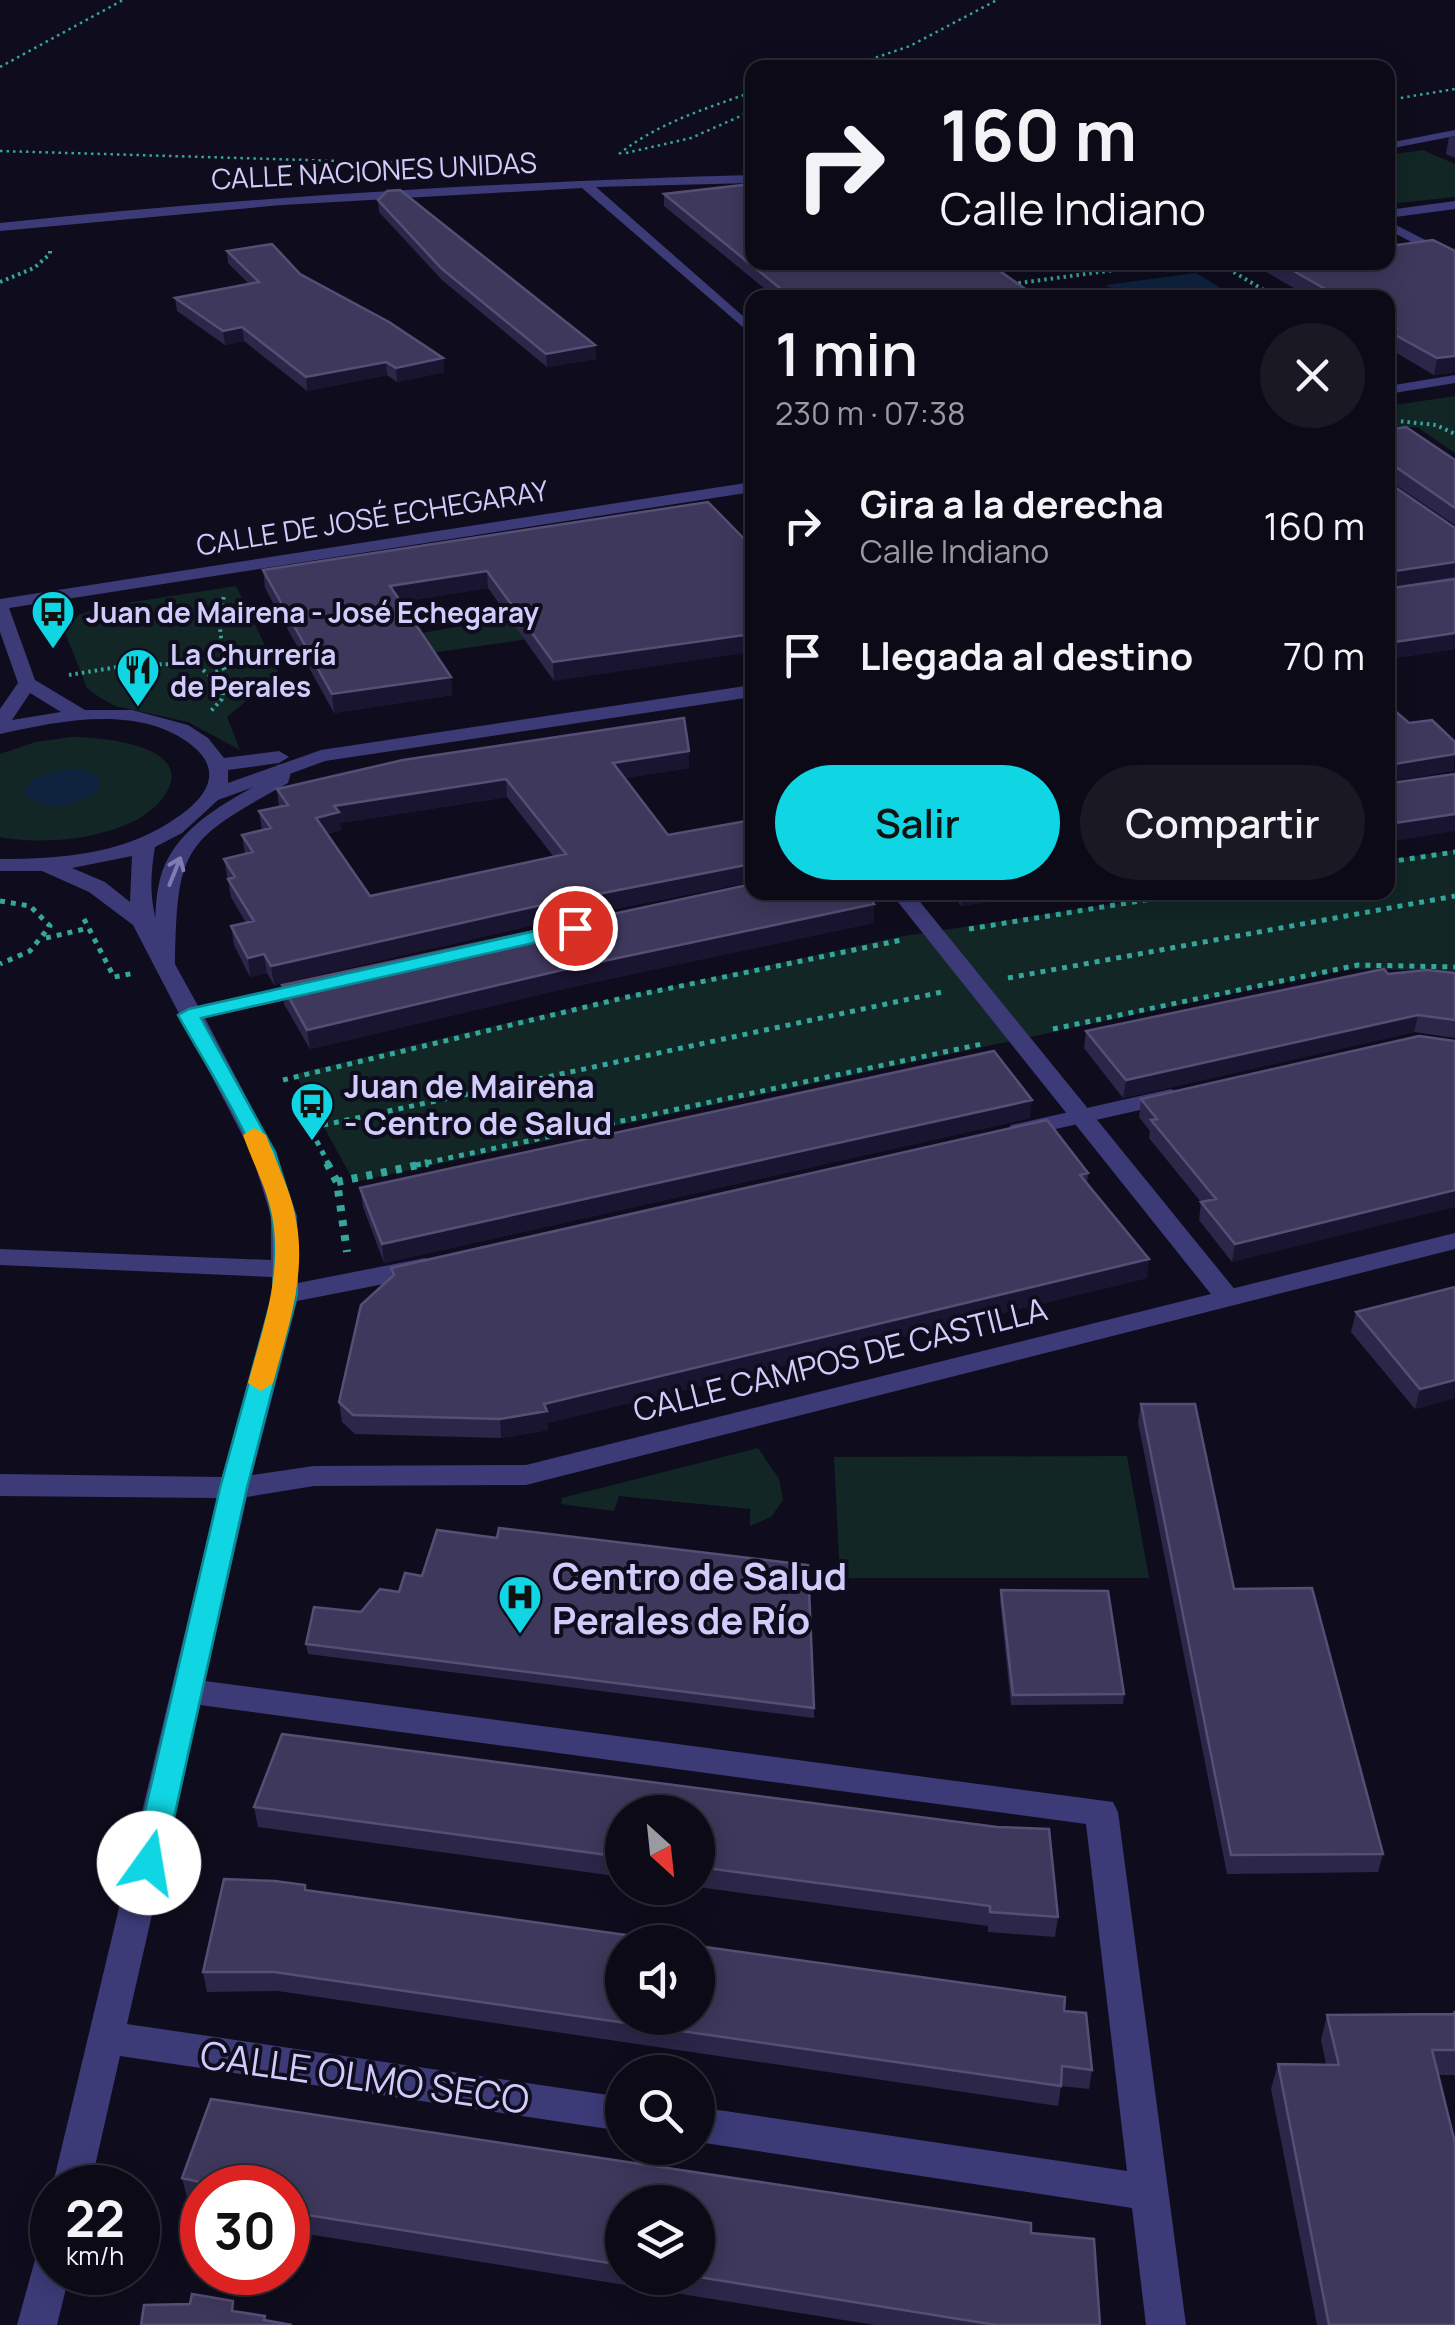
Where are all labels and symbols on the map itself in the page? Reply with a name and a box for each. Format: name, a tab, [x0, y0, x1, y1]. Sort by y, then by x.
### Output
street label: CALLE NACIONES UNIDAS	[210, 142, 538, 198]
street label: CALLE DE JOSÉ ECHEGARAY	[193, 470, 551, 564]
bus stop icon: Juan de Mairena - José Echegaray	[30, 589, 76, 650]
place label: Juan de Mairena - José Echegaray	[86, 593, 539, 631]
place label: La Churrería de Perales	[170, 635, 336, 705]
restaurant icon: La Churrería de Perales	[115, 647, 161, 708]
one-way arrow	[167, 856, 185, 887]
pin	[533, 886, 618, 971]
place label: Juan de Mairena - Centro de Salud	[344, 1064, 612, 1145]
bus stop icon: Juan de Mairena - Centro de Salud	[289, 1081, 335, 1142]
street label: CALLE CAMPOS DE CASTILLA	[628, 1286, 1052, 1432]
place label: Centro de Salud Perales de Río	[552, 1549, 847, 1645]
hospital icon: Centro de Salud Perales de Río	[497, 1574, 543, 1635]
north arrow	[605, 1795, 715, 1905]
position arrow	[97, 1811, 201, 1915]
street label: CALLE OLMO SECO	[197, 2027, 533, 2125]
speed limit sign: 30	[180, 2165, 310, 2295]

